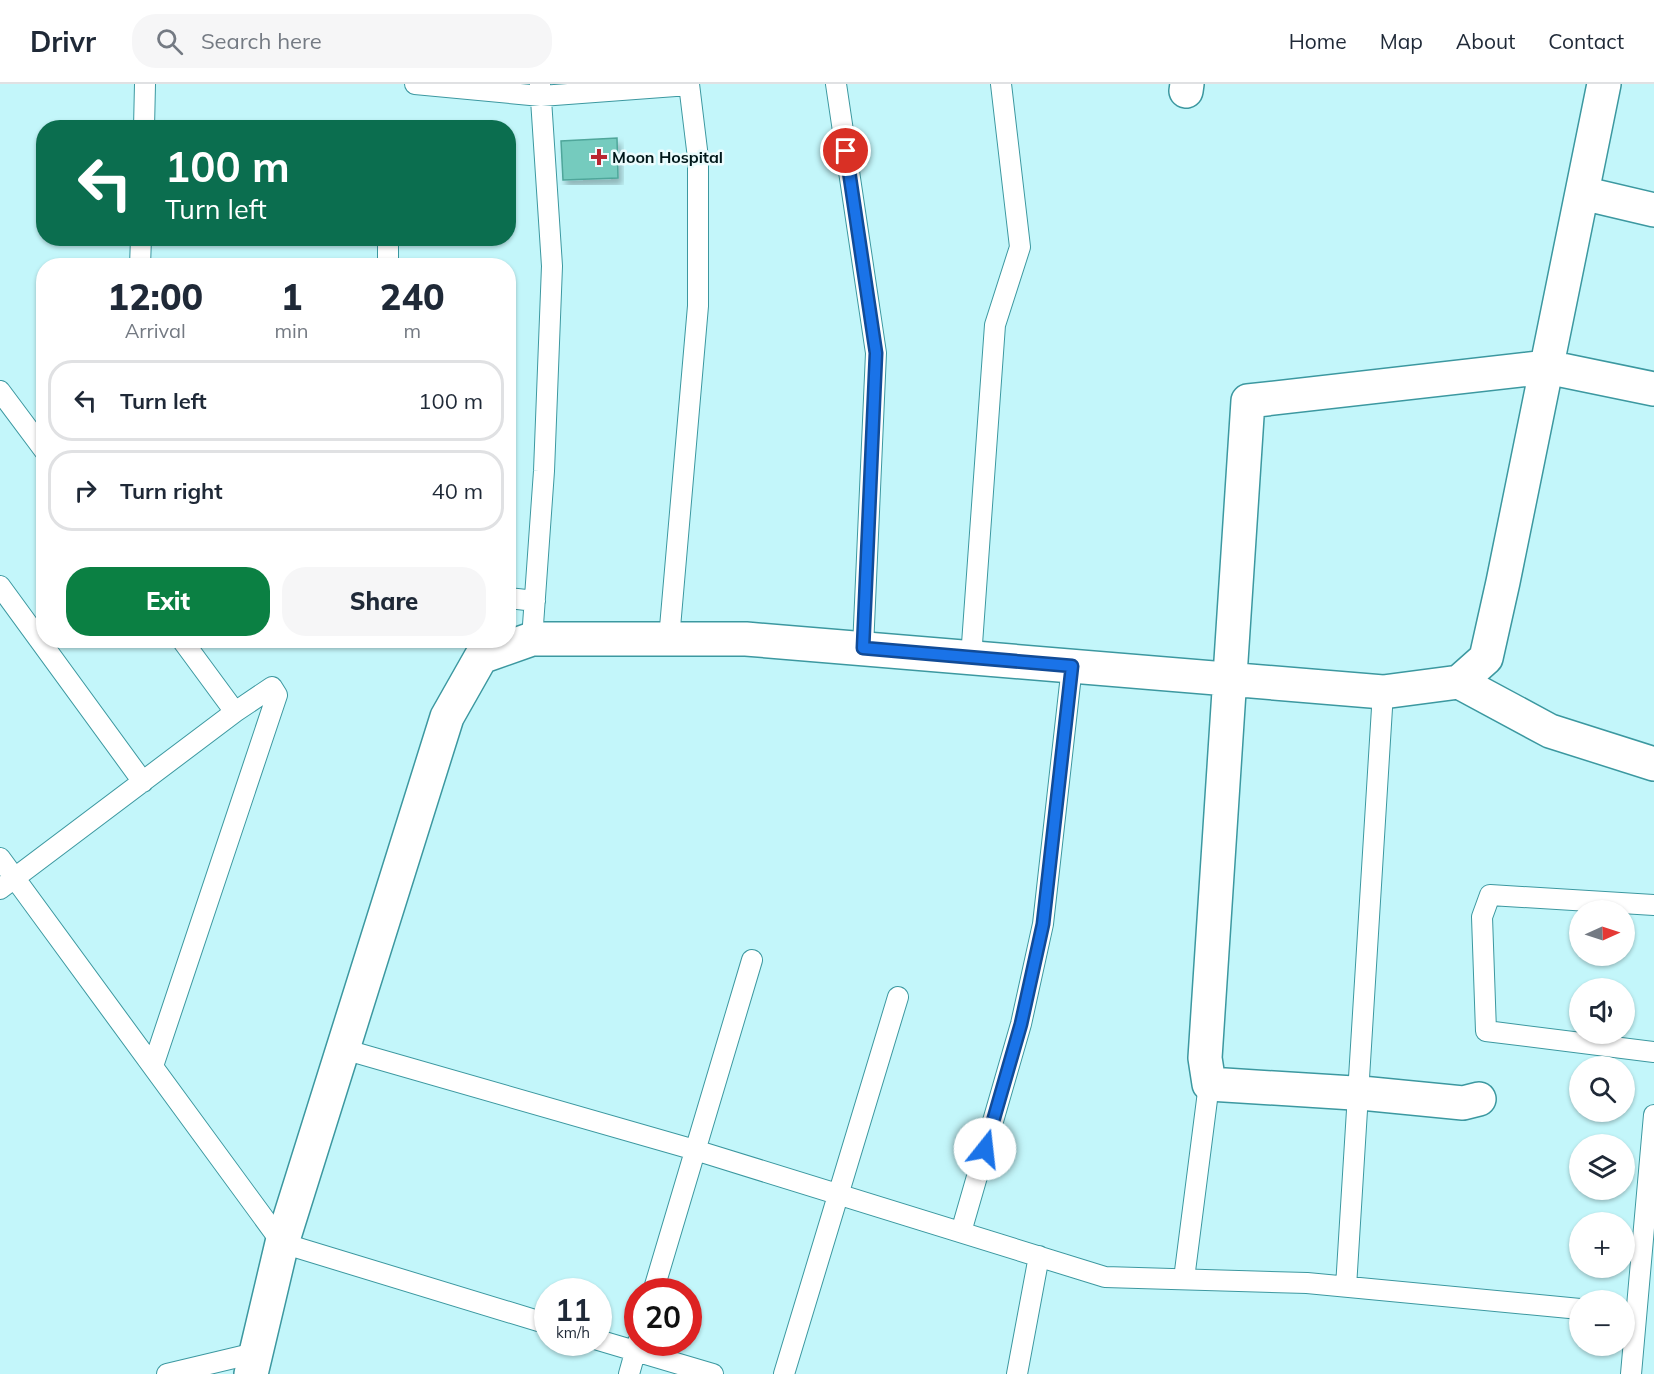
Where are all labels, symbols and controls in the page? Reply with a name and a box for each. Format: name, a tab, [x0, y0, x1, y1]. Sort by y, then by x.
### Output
search box	[132, 14, 552, 68]
text: Drivr	[30, 24, 96, 59]
icon: search	[153, 25, 186, 58]
text: Search here	[201, 27, 322, 55]
text: Home	[1289, 28, 1347, 54]
text: Map	[1380, 28, 1423, 54]
text: About	[1456, 28, 1515, 54]
text: Contact	[1548, 28, 1624, 54]
pin	[820, 125, 871, 176]
icon: arrive	[829, 134, 862, 167]
text: 100 m	[165, 140, 290, 193]
icon: left	[66, 144, 144, 222]
place label: Moon Hospital	[612, 147, 723, 167]
marker: Moon Hospital	[590, 148, 608, 166]
text: Turn left	[165, 192, 267, 226]
text: 12:00	[107, 274, 203, 319]
text: 1	[281, 274, 302, 319]
text: 240	[380, 274, 445, 319]
text: Arrival	[125, 318, 186, 343]
text: min	[274, 318, 309, 343]
text: m	[403, 318, 421, 343]
icon: left	[69, 384, 102, 417]
text: Turn left	[120, 387, 207, 415]
text: 100 m	[418, 387, 483, 415]
icon: right	[69, 474, 102, 507]
text: Turn right	[120, 477, 223, 505]
text: 40 m	[432, 477, 483, 505]
button: Exit	[66, 567, 270, 636]
button: Share	[282, 567, 486, 636]
north arrow	[1569, 900, 1635, 966]
map controls	[1569, 900, 1635, 1356]
button: sound	[1569, 978, 1635, 1044]
button: search	[1569, 1056, 1635, 1122]
position arrow	[953, 1117, 1017, 1181]
button: layers	[1569, 1134, 1635, 1200]
button: +	[1569, 1212, 1635, 1278]
speed limit sign: 20	[624, 1278, 702, 1356]
button: −	[1569, 1290, 1635, 1356]
text: 11	[555, 1291, 591, 1329]
text: km/h	[556, 1323, 590, 1342]

